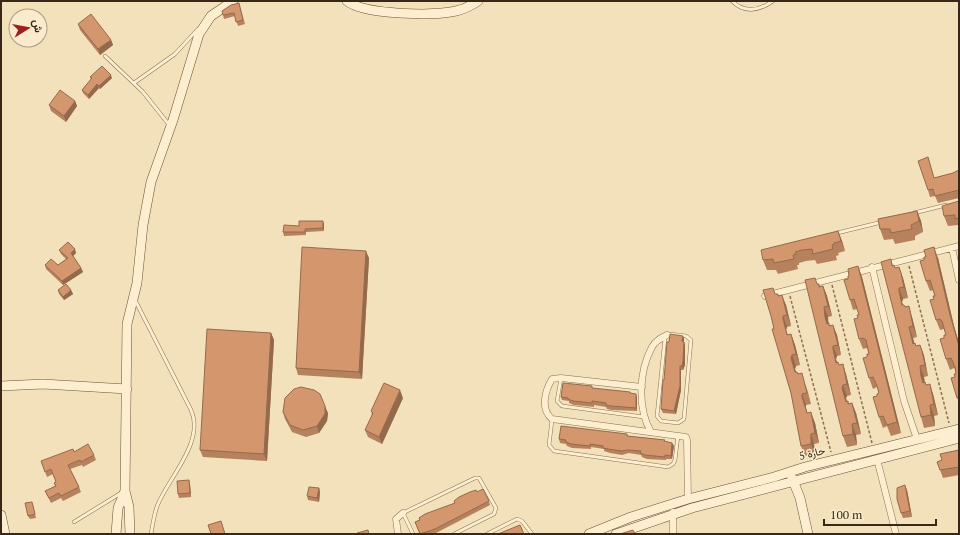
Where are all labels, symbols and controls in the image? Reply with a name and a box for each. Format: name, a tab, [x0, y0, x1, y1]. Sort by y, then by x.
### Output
north arrow	[8, 8, 48, 48]
text: ش	[30, 18, 46, 34]
street label: حارة 5	[797, 443, 827, 463]
scale bar	[824, 501, 936, 527]
text: 100 m	[830, 507, 863, 522]

